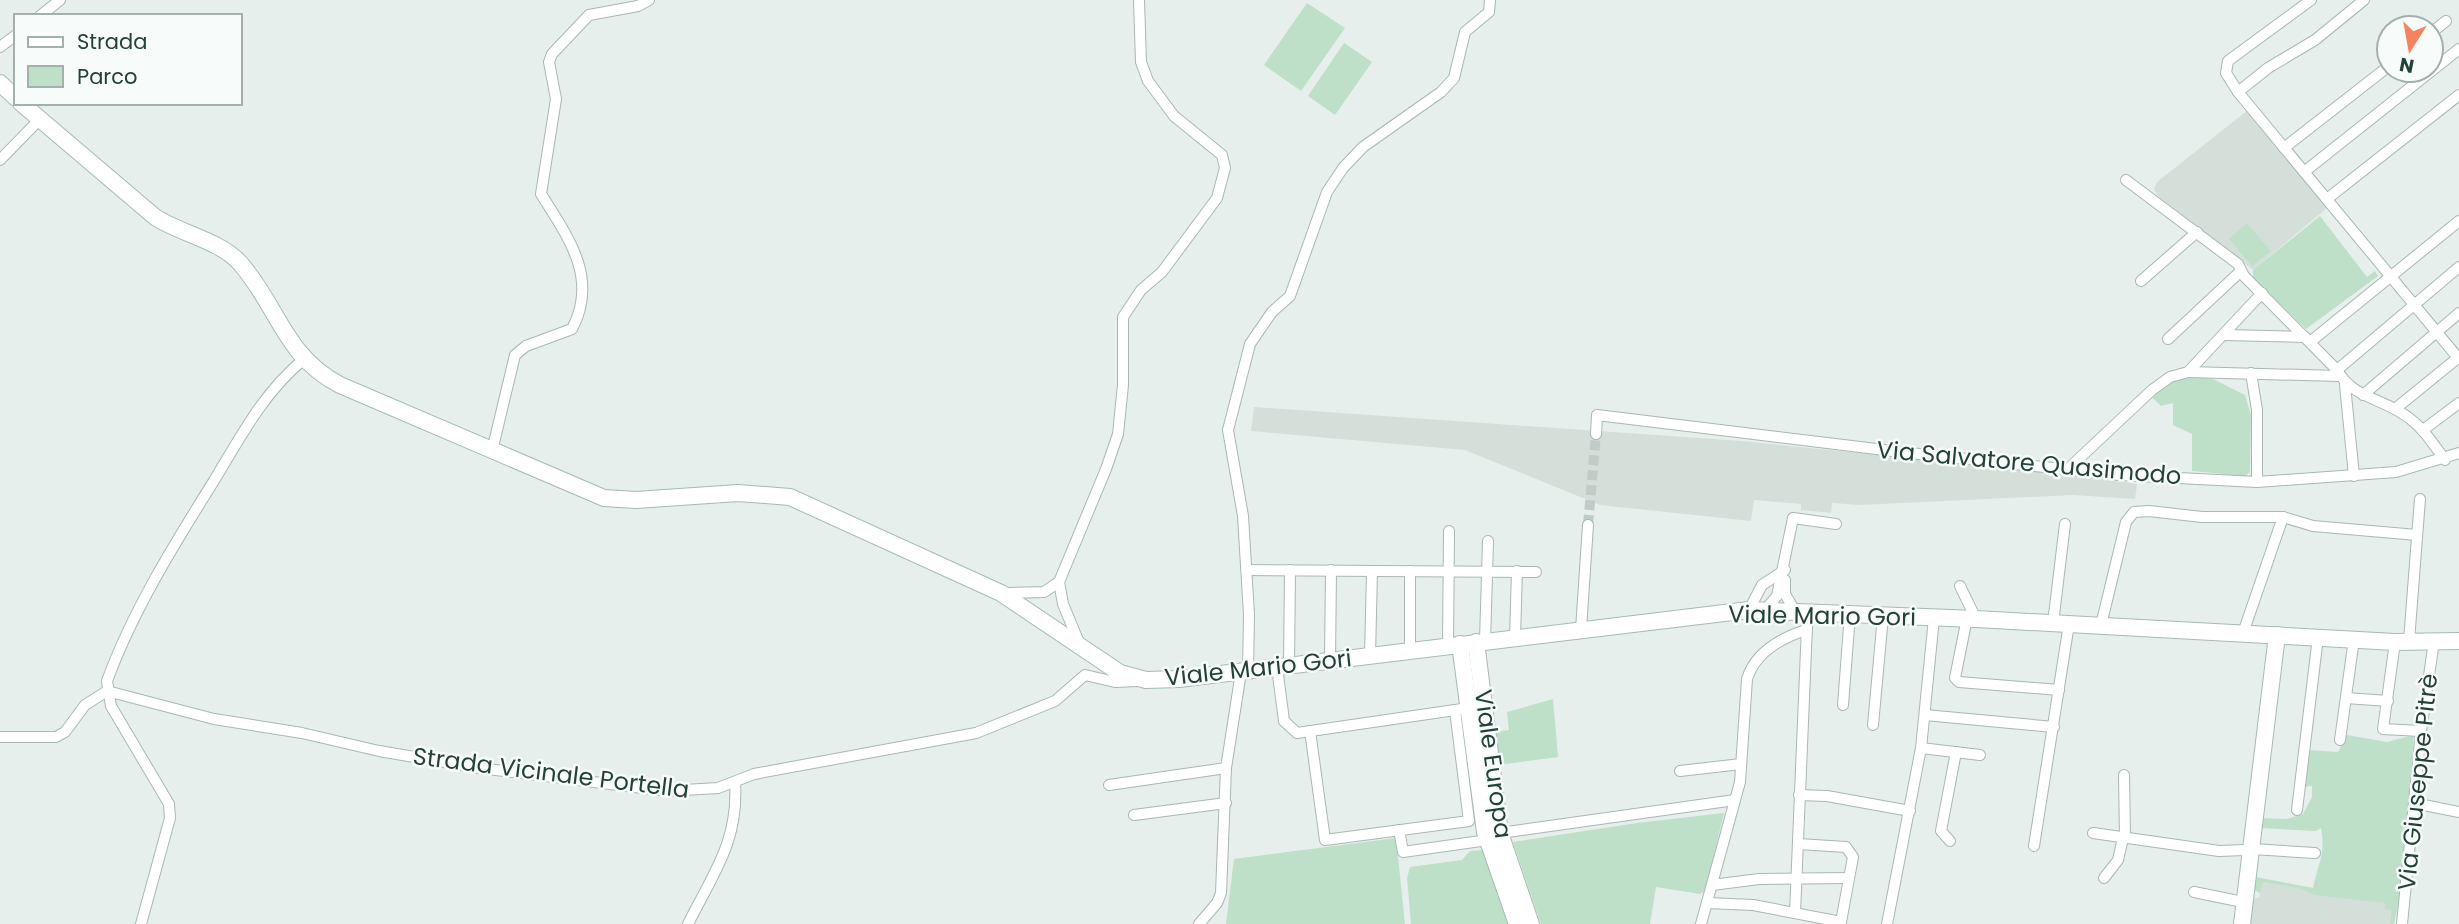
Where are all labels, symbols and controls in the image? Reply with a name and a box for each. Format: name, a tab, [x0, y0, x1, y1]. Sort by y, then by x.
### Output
legend	[14, 14, 242, 105]
north arrow	[2375, 14, 2445, 84]
text: Strada	[77, 27, 147, 56]
text: N	[2397, 51, 2416, 80]
text: Parco	[77, 62, 137, 91]
street label: Via Salvatore Quasimodo	[1875, 433, 2183, 492]
street label: Viale Mario Gori	[1728, 597, 1916, 634]
street label: Viale Mario Gori	[1163, 641, 1353, 694]
street label: Via Giuseppe Pitrè	[2390, 672, 2445, 892]
street label: Viale Europa	[1467, 687, 1520, 840]
street label: Strada Vicinale Portella	[411, 739, 691, 806]

